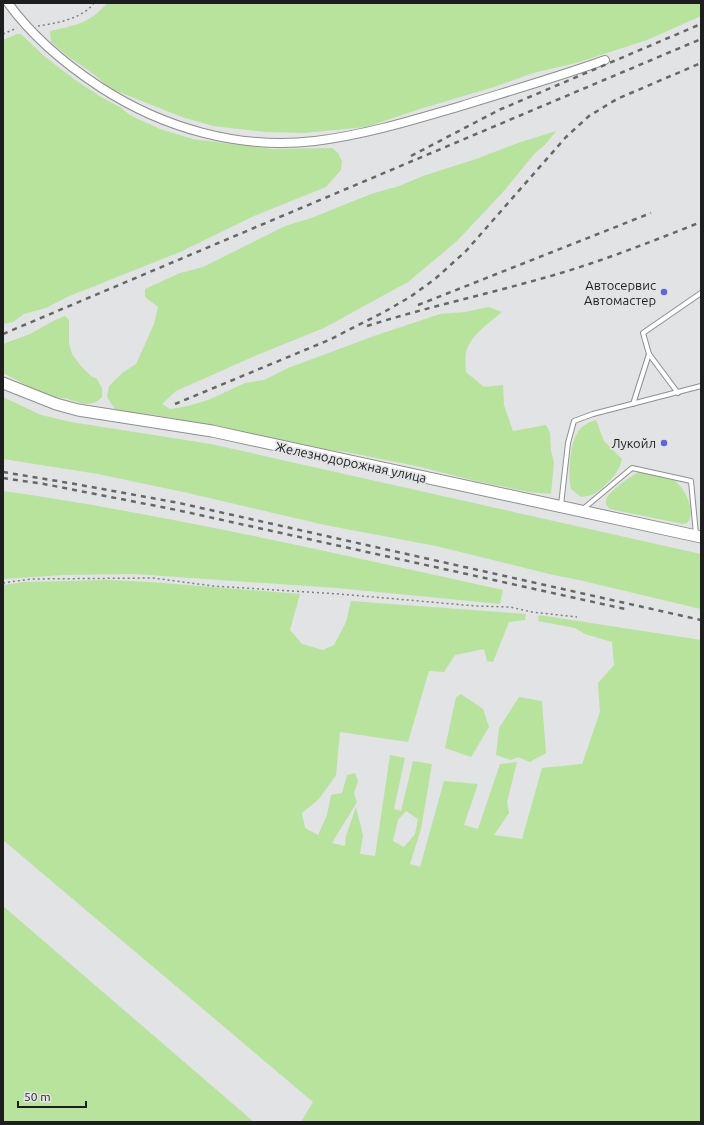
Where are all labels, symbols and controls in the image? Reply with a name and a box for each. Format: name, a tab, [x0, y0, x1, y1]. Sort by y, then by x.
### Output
place label: Автосервис Автомастер	[584, 278, 656, 307]
marker: Автосервис Автомастер	[659, 287, 669, 297]
place label: Лукойл	[611, 436, 656, 450]
marker: Лукойл	[659, 438, 669, 448]
street label: Железнодорожная улица	[274, 439, 428, 485]
scale bar	[18, 1083, 86, 1109]
text: 50 m	[24, 1090, 51, 1103]

